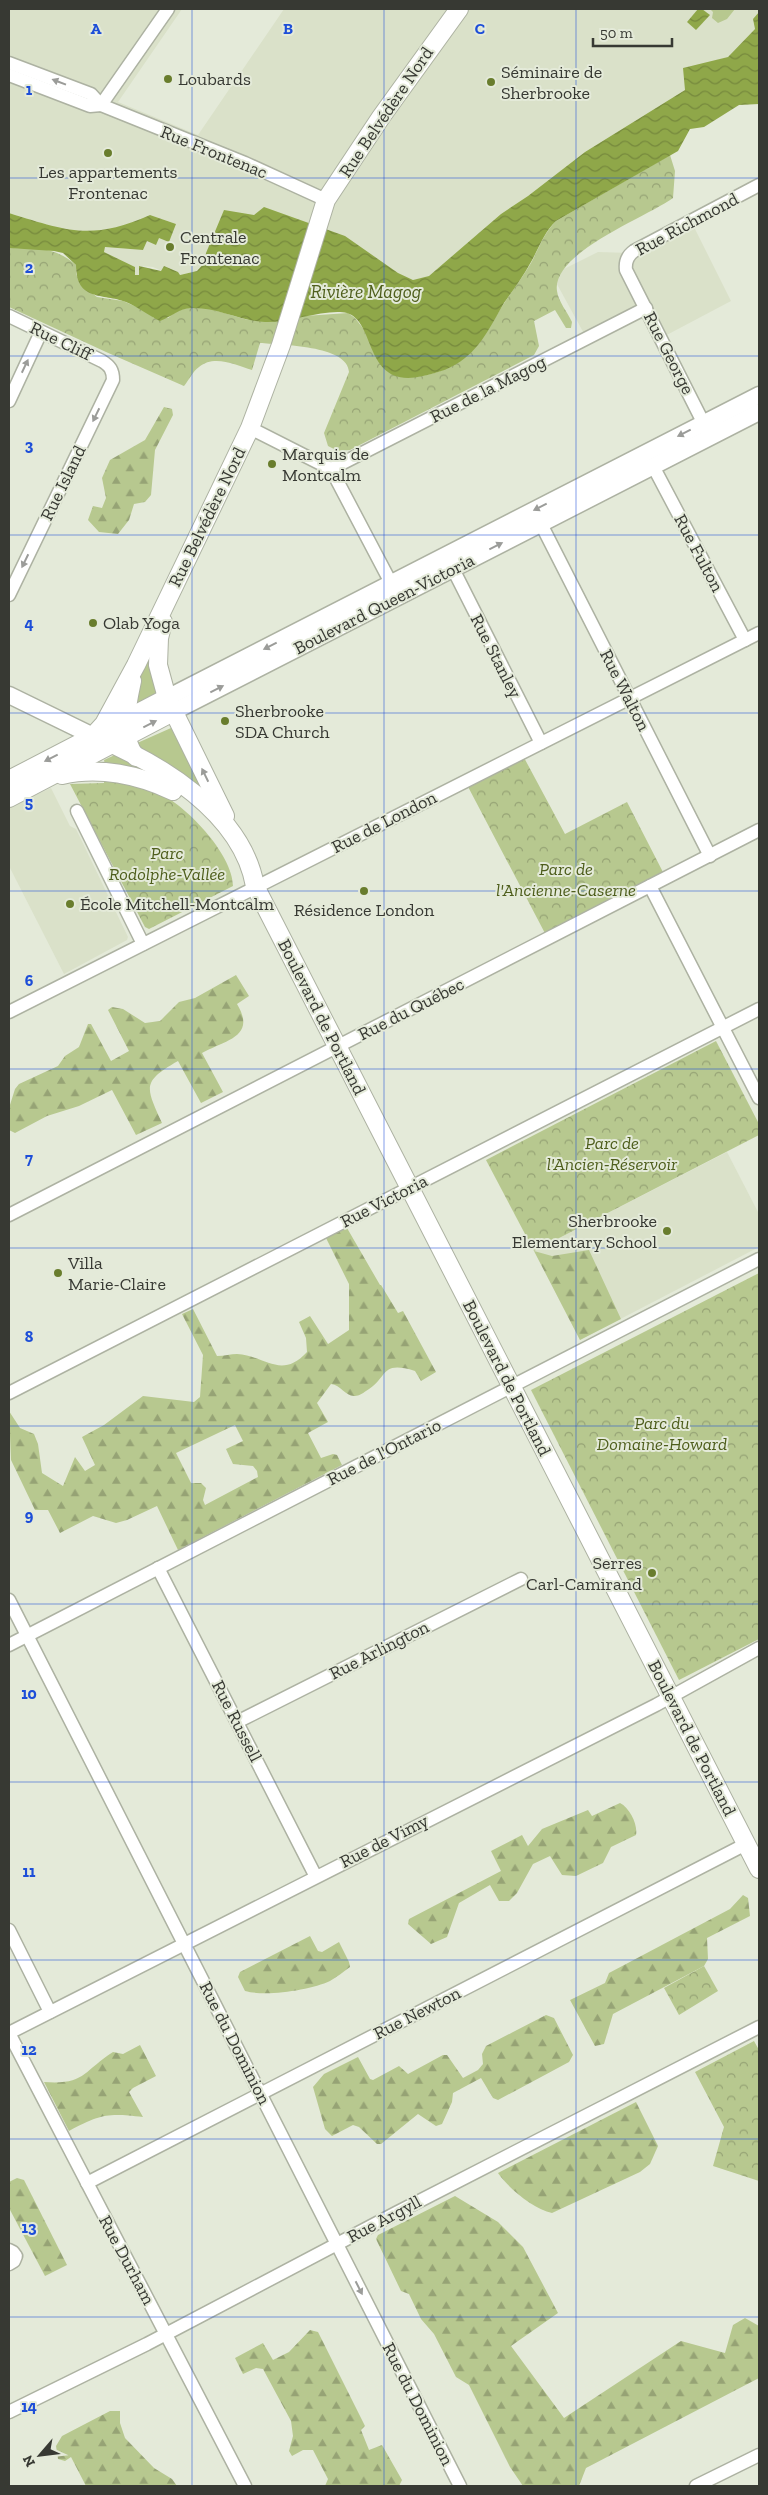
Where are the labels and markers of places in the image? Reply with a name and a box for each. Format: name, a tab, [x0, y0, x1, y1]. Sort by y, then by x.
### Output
place label: Séminaire de Sherbrooke	[501, 61, 602, 104]
place label: Loubards	[178, 68, 251, 90]
marker: Loubards	[162, 73, 174, 85]
marker: Séminaire de Sherbrooke	[485, 76, 497, 88]
marker: Les appartements Frontenac	[102, 147, 114, 159]
place label: Les appartements Frontenac	[39, 161, 178, 204]
place label: Centrale Frontenac	[180, 226, 260, 269]
marker: Centrale Frontenac	[164, 241, 176, 253]
place label: Marquis de Montcalm	[282, 443, 369, 486]
marker: Marquis de Montcalm	[266, 458, 278, 470]
place label: Olab Yoga	[103, 612, 180, 634]
marker: Olab Yoga	[87, 617, 99, 629]
place label: Sherbrooke SDA Church	[235, 700, 330, 743]
marker: Sherbrooke SDA Church	[219, 715, 231, 727]
marker: Résidence London	[358, 885, 370, 897]
place label: École Mitchell-Montcalm	[80, 893, 275, 915]
marker: École Mitchell-Montcalm	[64, 898, 76, 910]
place label: Résidence London	[294, 899, 435, 921]
place label: Sherbrooke Elementary School	[512, 1210, 657, 1253]
marker: Sherbrooke Elementary School	[661, 1225, 673, 1237]
place label: Villa Marie-Claire	[67, 1252, 166, 1295]
marker: Villa Marie-Claire	[52, 1267, 64, 1279]
place label: Serres Carl-Camirand	[526, 1552, 642, 1595]
marker: Serres Carl-Camirand	[646, 1567, 658, 1579]

